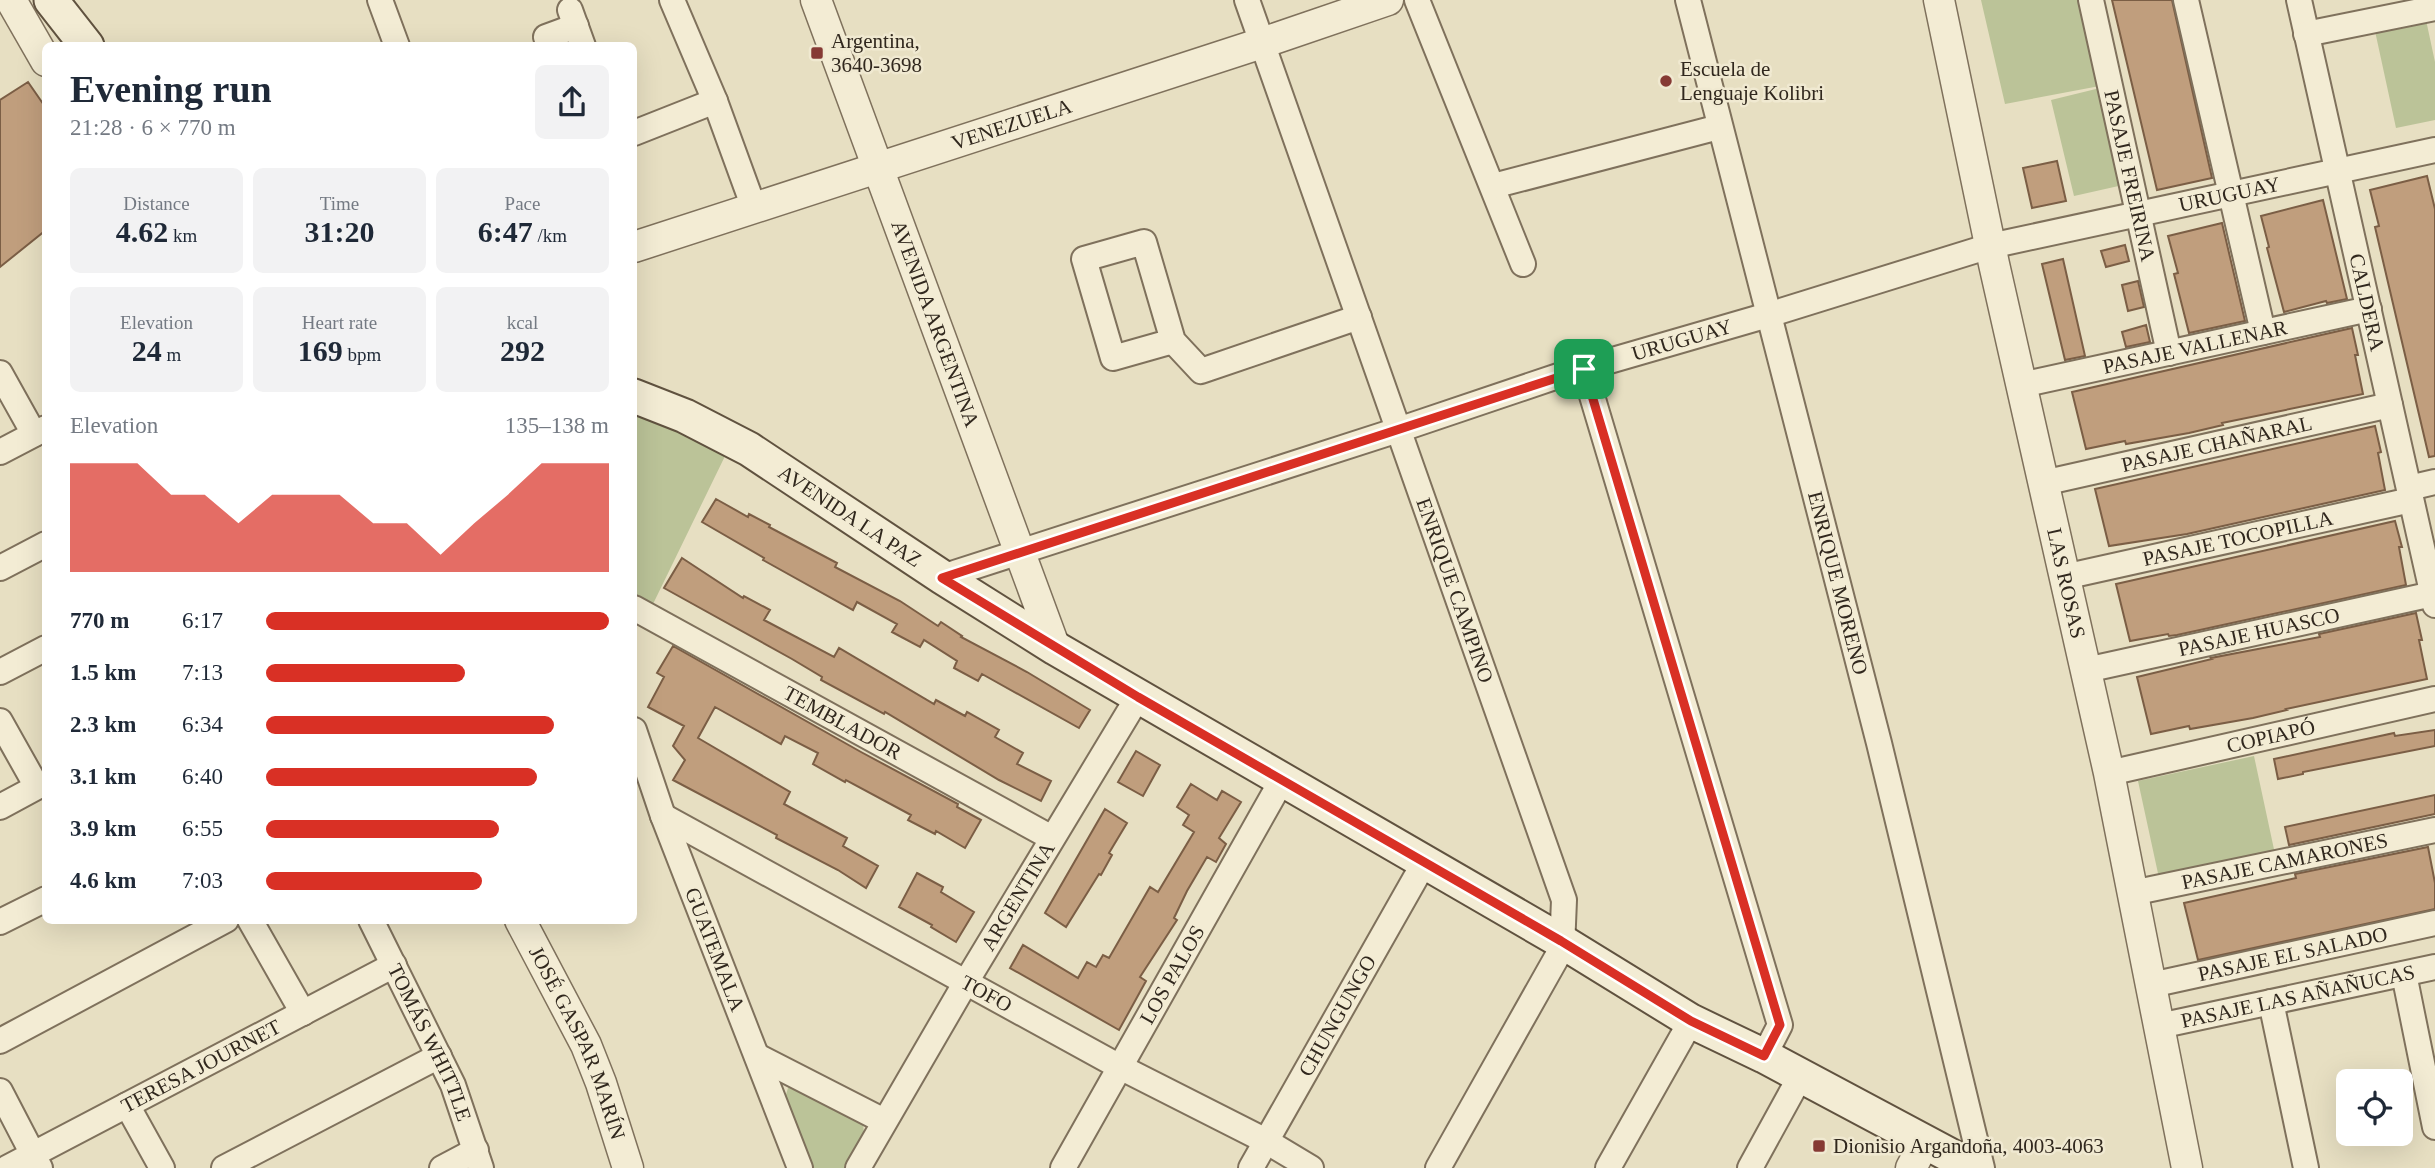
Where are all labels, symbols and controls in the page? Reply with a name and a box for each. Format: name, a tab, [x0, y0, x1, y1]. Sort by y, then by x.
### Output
place label: Argentina, 3640-3698	[831, 29, 922, 77]
marker: Argentina, 3640-3698	[809, 45, 825, 61]
place label: Escuela de Lenguaje Kolibri	[1680, 57, 1824, 105]
button: share	[535, 65, 609, 139]
text: Evening run	[70, 68, 272, 110]
marker: Escuela de Lenguaje Kolibri	[1658, 73, 1674, 89]
street label: PASAJE FREIRINA	[2099, 88, 2161, 265]
street label: VENEZUELA	[949, 93, 1075, 155]
text: 21:28 · 6 × 770 m	[70, 115, 236, 140]
street label: URUGUAY	[2176, 172, 2282, 217]
text: Distance	[123, 193, 190, 214]
text: Time	[320, 193, 359, 214]
text: Pace	[505, 193, 540, 214]
text: 4.62	[116, 215, 168, 248]
text: 31:20	[305, 215, 375, 248]
text: 6:47	[478, 215, 533, 248]
street label: AVENIDA ARGENTINA	[886, 217, 985, 431]
text: km	[168, 225, 197, 246]
text: /km	[533, 225, 567, 246]
street label: CALDERA	[2344, 251, 2390, 354]
text: Elevation	[120, 312, 193, 333]
text: Heart rate	[302, 312, 377, 333]
text: kcal	[507, 312, 538, 333]
street label: URUGUAY	[1629, 314, 1735, 366]
street label: PASAJE VALLENAR	[2100, 315, 2289, 379]
text: 24	[132, 334, 162, 367]
text: 169	[298, 334, 343, 367]
text: 292	[500, 334, 545, 367]
pin	[1554, 339, 1614, 399]
text: m	[162, 344, 181, 365]
text: bpm	[343, 344, 381, 365]
icon: arrive	[1565, 350, 1603, 388]
street label: PASAJE CHAÑARAL	[2119, 411, 2314, 477]
text: Elevation	[70, 413, 158, 438]
text: 135–138 m	[505, 413, 609, 438]
street label: AVENIDA LA PAZ	[774, 460, 926, 572]
street label: ENRIQUE MORENO	[1803, 489, 1873, 677]
street label: ENRIQUE CAMPINO	[1411, 495, 1499, 686]
street label: PASAJE TOCOPILLA	[2140, 506, 2336, 571]
street label: LAS ROSAS	[2042, 526, 2090, 641]
street label: PASAJE HUASCO	[2176, 603, 2342, 661]
text: 770 m	[70, 608, 129, 633]
text: 6:17	[182, 608, 223, 633]
text: 1.5 km	[70, 660, 136, 685]
text: 7:13	[182, 660, 223, 685]
street label: TEMBLADOR	[779, 681, 906, 765]
text: 2.3 km	[70, 712, 136, 737]
text: 6:34	[182, 712, 223, 737]
street label: COPIAPÓ	[2224, 715, 2317, 758]
text: 3.1 km	[70, 764, 136, 789]
text: 6:40	[182, 764, 223, 789]
text: 3.9 km	[70, 816, 136, 841]
text: 6:55	[182, 816, 223, 841]
street label: PASAJE CAMARONES	[2179, 828, 2390, 894]
street label: ARGENTINA	[976, 837, 1060, 955]
text: 4.6 km	[70, 868, 136, 893]
text: 7:03	[182, 868, 223, 893]
street label: GUATEMALA	[680, 884, 750, 1016]
street label: LOS PALOS	[1135, 921, 1209, 1028]
street label: PASAJE EL SALADO	[2196, 922, 2390, 986]
street label: JOSÉ GASPAR MARÍN	[524, 942, 630, 1142]
street label: CHUNGUNGO	[1294, 951, 1381, 1081]
street label: TOMÁS WHITTLE	[383, 960, 476, 1124]
street label: PASAJE LAS AÑAÑUCAS	[2179, 960, 2417, 1033]
street label: TOFO	[957, 970, 1016, 1017]
street label: TERESA JOURNET	[117, 1014, 285, 1118]
map controls	[2336, 1069, 2413, 1146]
button: locate	[2336, 1069, 2413, 1146]
place label: Dionisio Argandoña, 4003-4063	[1833, 1134, 2104, 1158]
marker: Dionisio Argandoña, 4003-4063	[1811, 1138, 1827, 1154]

